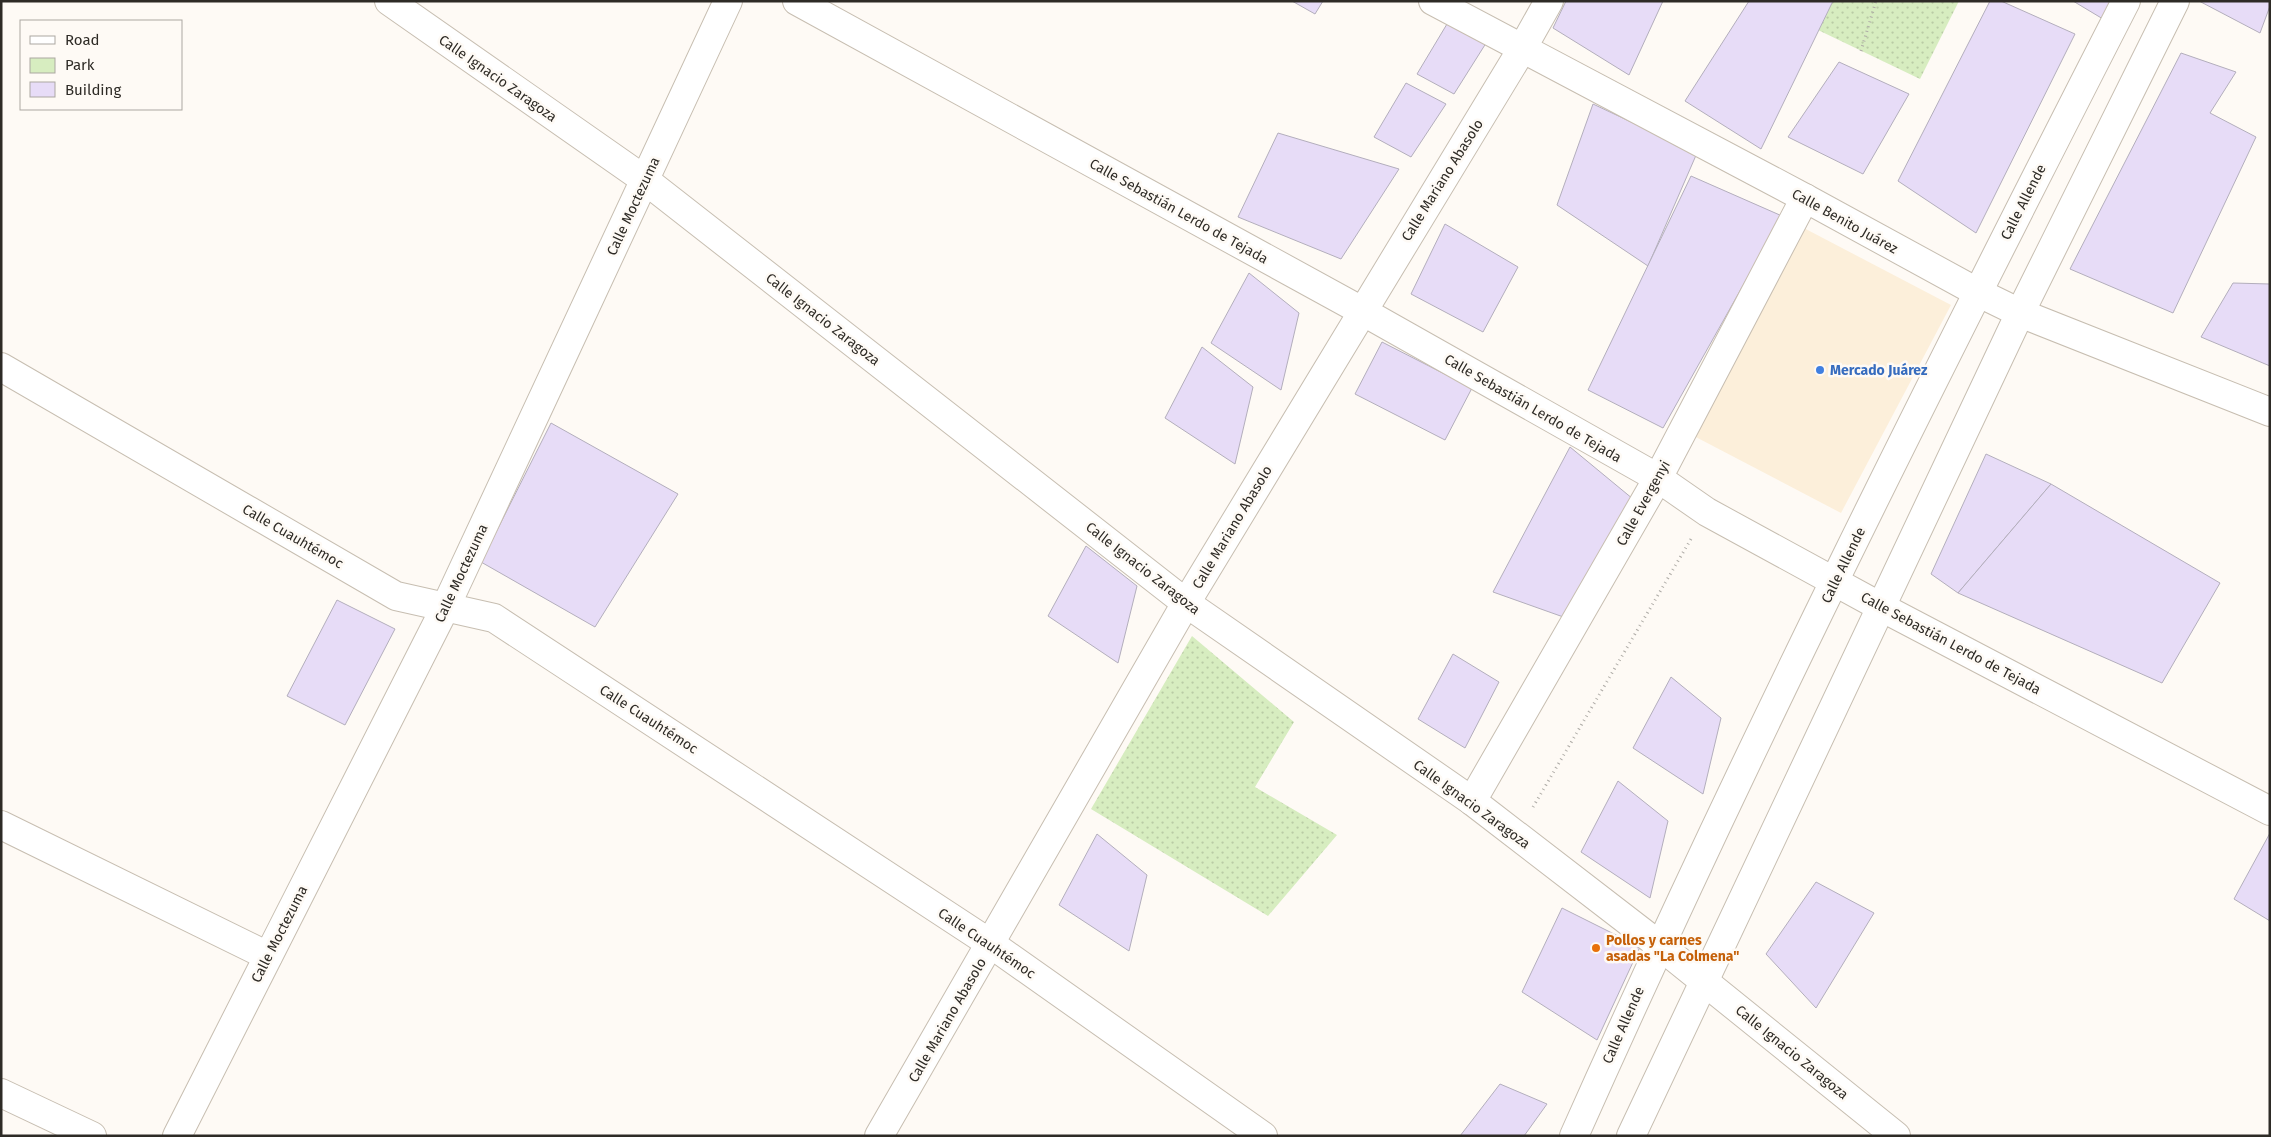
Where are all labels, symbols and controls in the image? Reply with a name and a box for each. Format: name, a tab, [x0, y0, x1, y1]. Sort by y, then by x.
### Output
legend	[20, 20, 182, 110]
text: Road	[65, 31, 100, 49]
street label: Calle Ignacio Zaragoza	[435, 31, 560, 126]
text: Park	[65, 56, 95, 74]
text: Building	[65, 81, 121, 99]
street label: Calle Mariano Abasolo	[1398, 116, 1487, 244]
street label: Calle Moctezuma	[603, 154, 664, 258]
street label: Calle Sebastián Lerdo de Tejada	[1087, 155, 1271, 268]
street label: Calle Allende	[1997, 162, 2050, 243]
street label: Calle Benito Juárez	[1789, 185, 1901, 258]
street label: Calle Ignacio Zaragoza	[762, 270, 883, 369]
street label: Calle Sebastián Lerdo de Tejada	[1441, 351, 1624, 466]
place label: Mercado Juárez	[1830, 362, 1928, 379]
marker: Mercado Juárez	[1814, 364, 1826, 376]
street label: Calle Evergenyi	[1613, 458, 1674, 549]
street label: Calle Mariano Abasolo	[1189, 463, 1276, 592]
street label: Calle Cuauhtémoc	[239, 501, 346, 572]
street label: Calle Ignacio Zaragoza	[1082, 519, 1203, 618]
street label: Calle Moctezuma	[431, 521, 492, 625]
street label: Calle Allende	[1818, 524, 1869, 606]
street label: Calle Sebastián Lerdo de Tejada	[1858, 589, 2044, 698]
street label: Calle Cuauhtémoc	[596, 681, 701, 758]
street label: Calle Ignacio Zaragoza	[1410, 756, 1533, 852]
street label: Calle Moctezuma	[248, 883, 311, 986]
street label: Calle Cuauhtémoc	[935, 905, 1039, 982]
place label: Pollos y carnes asadas "La Colmena"	[1606, 932, 1739, 965]
marker: Pollos y carnes asadas "La Colmena"	[1590, 942, 1602, 954]
street label: Calle Mariano Abasolo	[905, 955, 990, 1085]
street label: Calle Allende	[1599, 984, 1648, 1066]
street label: Calle Ignacio Zaragoza	[1732, 1002, 1852, 1103]

